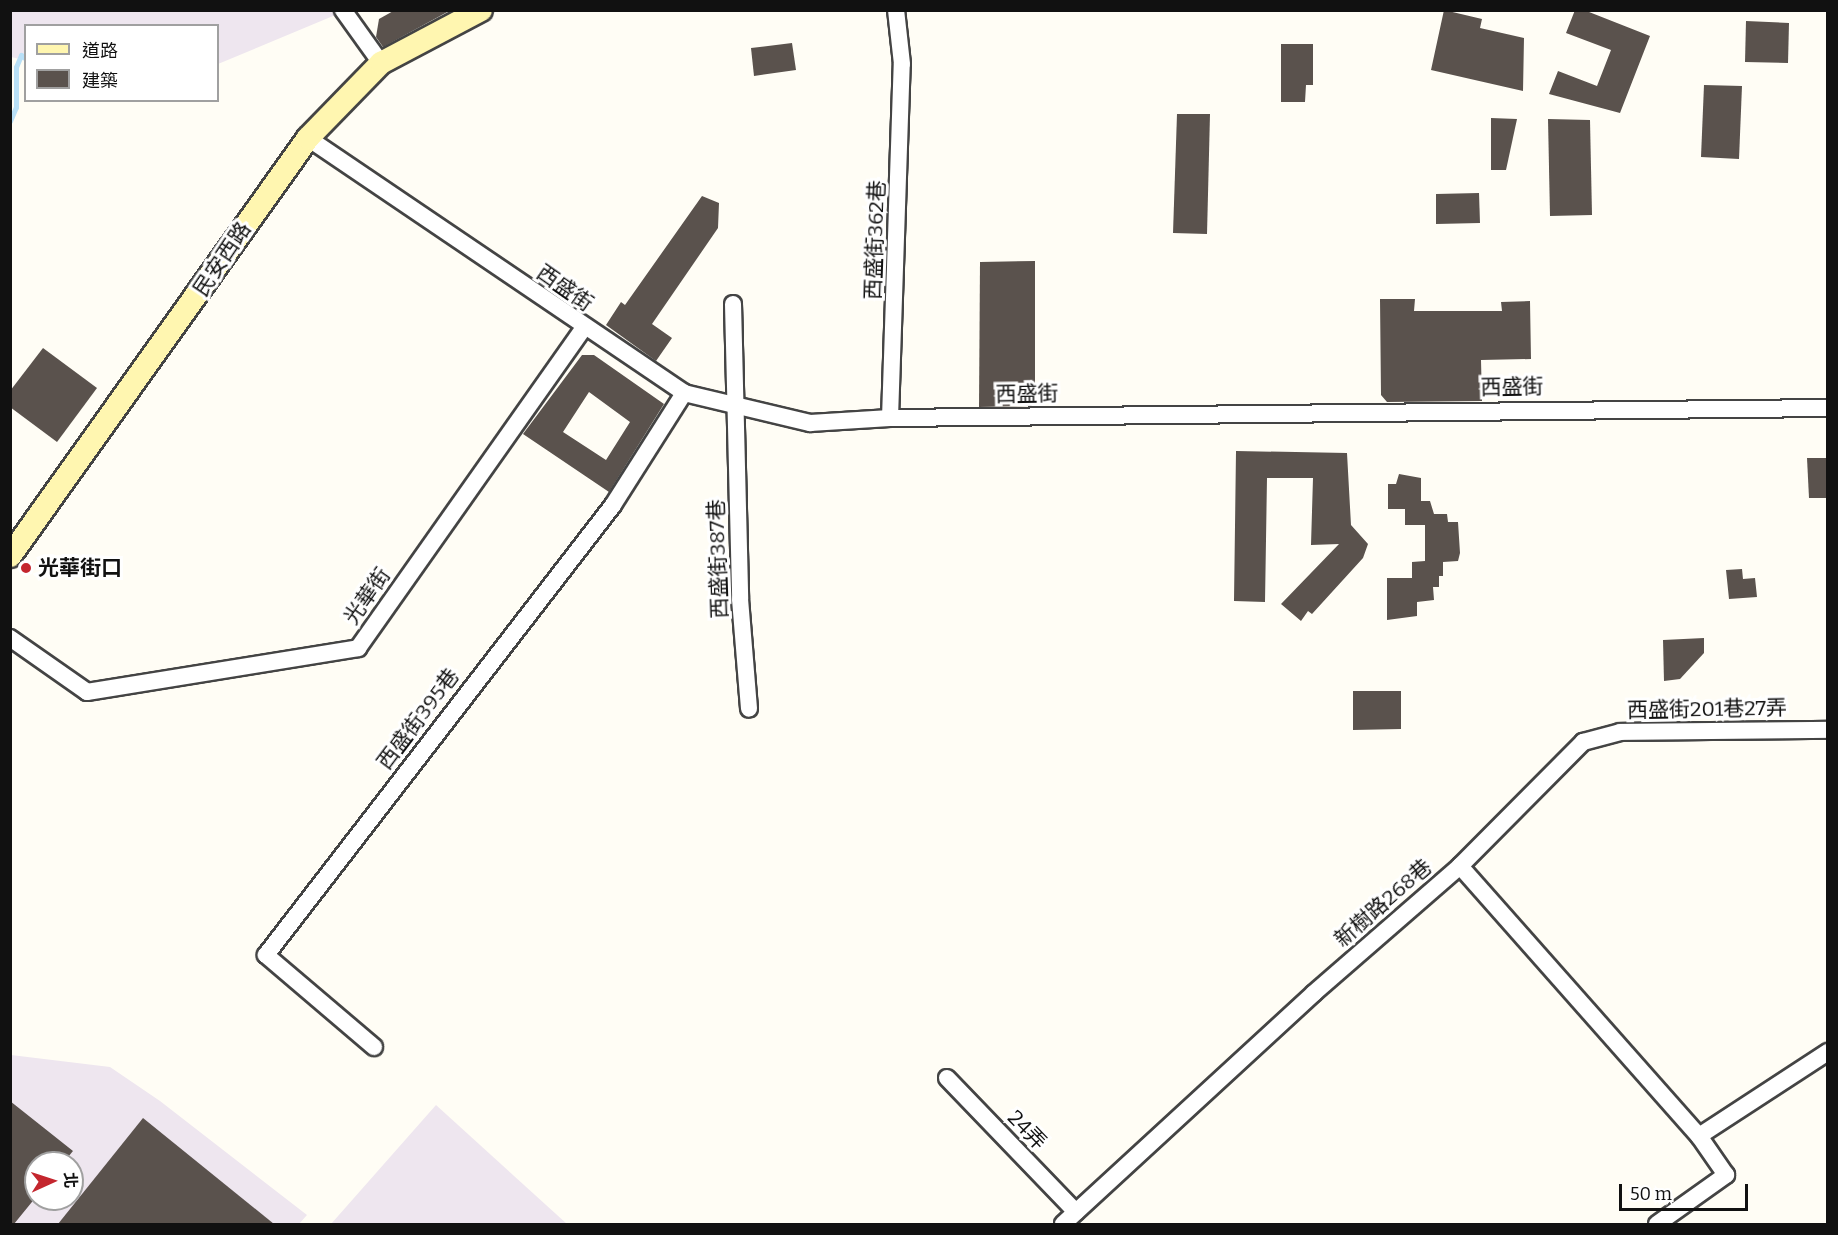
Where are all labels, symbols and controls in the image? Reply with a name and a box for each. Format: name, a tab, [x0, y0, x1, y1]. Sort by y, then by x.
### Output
legend	[24, 24, 219, 102]
text: 道路	[82, 40, 118, 62]
text: 建築	[82, 70, 118, 92]
street label: 西盛街362巷	[860, 180, 890, 300]
street label: 民安西路	[188, 217, 256, 301]
street label: 西盛街	[532, 260, 598, 316]
street label: 西盛街	[1480, 374, 1544, 400]
street label: 西盛街	[995, 381, 1059, 407]
street label: 西盛街387巷	[703, 499, 733, 619]
place label: 光華街口	[38, 555, 122, 581]
marker: 光華街口	[19, 561, 33, 575]
street label: 光華街	[339, 563, 395, 629]
street label: 西盛街395巷	[372, 664, 464, 774]
street label: 西盛街201巷27弄	[1627, 695, 1787, 723]
street label: 新樹路268巷	[1329, 854, 1437, 952]
street label: 24弄	[1002, 1105, 1052, 1155]
north arrow	[24, 1151, 84, 1211]
text: 北	[61, 1172, 80, 1189]
scale bar	[1622, 1172, 1751, 1210]
text: 50 m	[1630, 1183, 1672, 1205]

